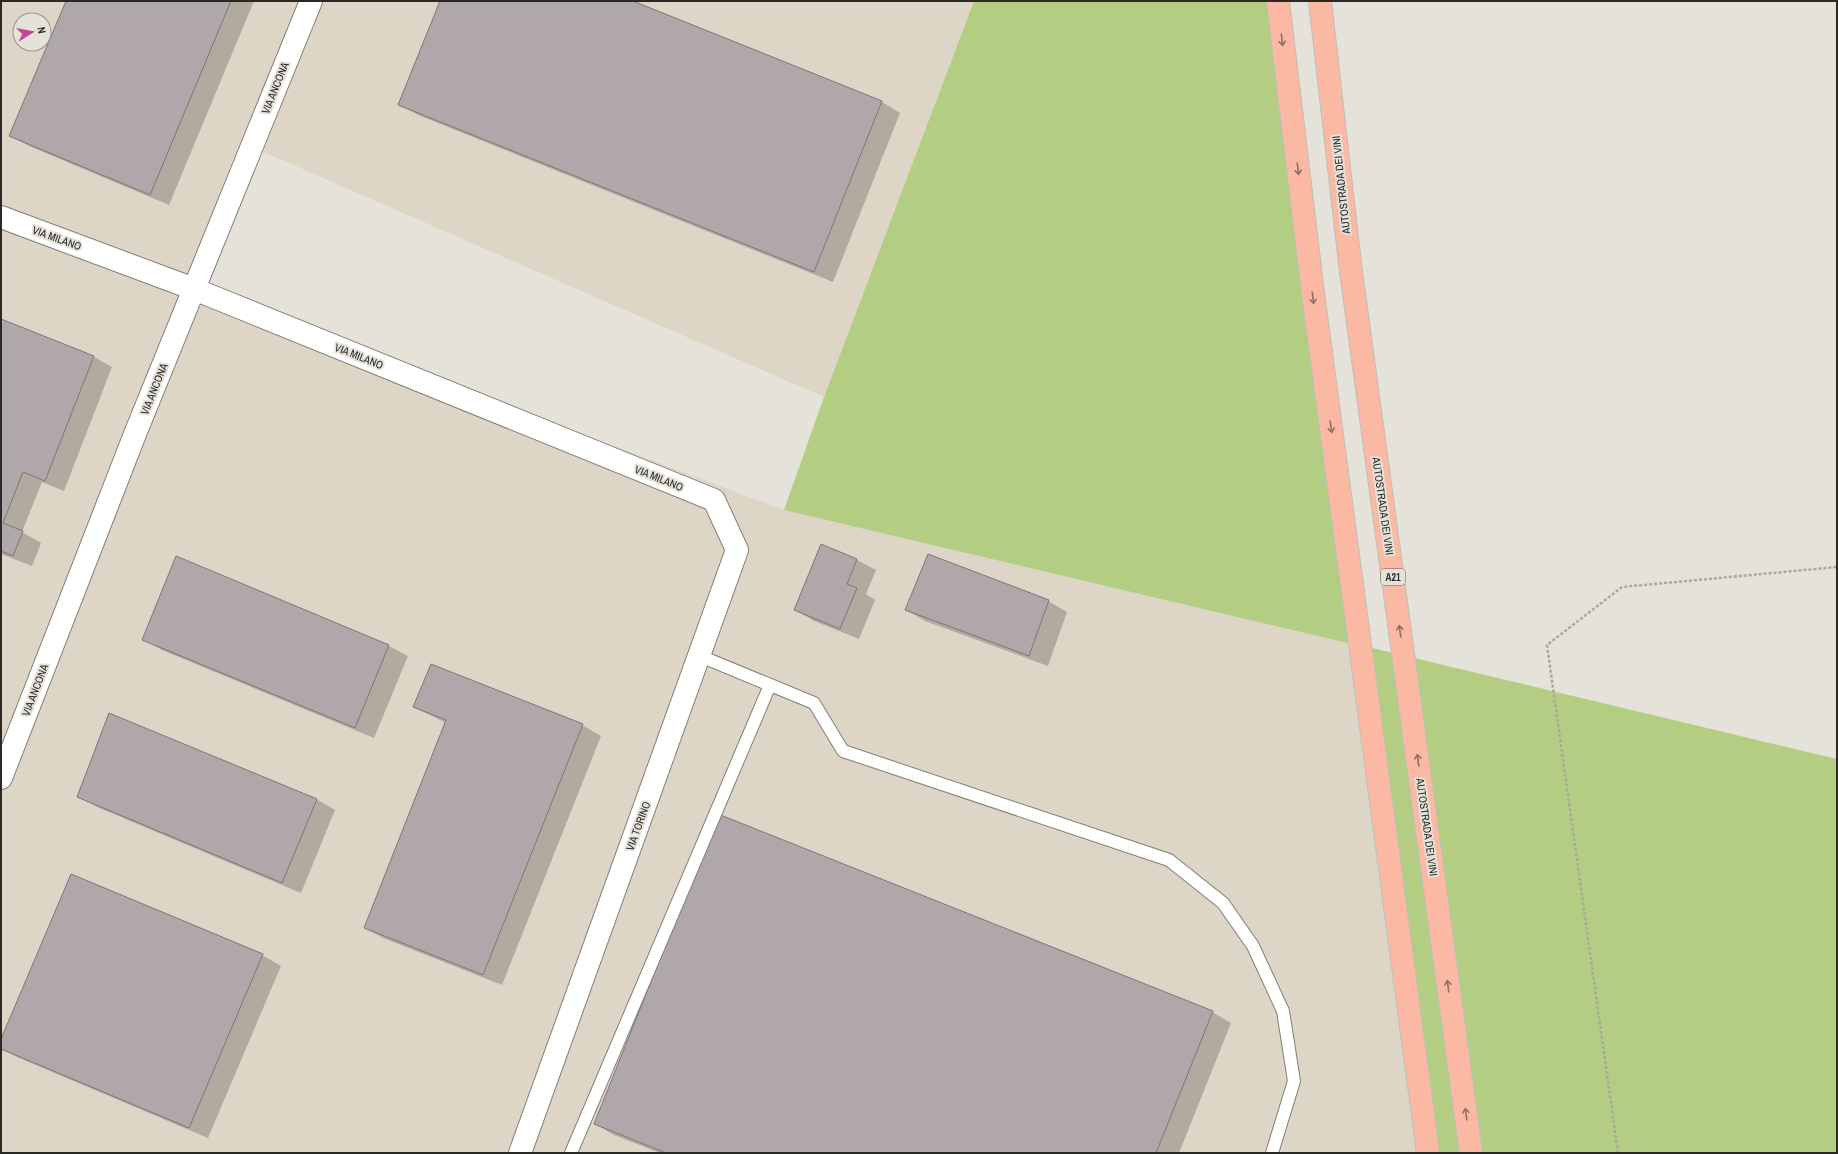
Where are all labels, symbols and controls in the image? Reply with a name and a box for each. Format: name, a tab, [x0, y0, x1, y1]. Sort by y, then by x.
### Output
north arrow	[12, 12, 52, 52]
text: N	[34, 26, 49, 35]
one-way arrow	[1278, 33, 1286, 46]
street label: VIA ANCONA	[258, 59, 292, 116]
street label: AUTOSTRADA DEI VINI	[1329, 135, 1353, 236]
one-way arrow	[1294, 162, 1302, 175]
street label: VIA MILANO	[31, 223, 83, 253]
one-way arrow	[1309, 291, 1317, 304]
street label: VIA MILANO	[333, 340, 385, 372]
street label: VIA ANCONA	[137, 360, 171, 417]
one-way arrow	[1327, 420, 1334, 433]
street label: AUTOSTRADA DEI VINI	[1369, 455, 1397, 556]
street label: VIA MILANO	[633, 462, 685, 494]
road number: A21	[1381, 569, 1405, 585]
one-way arrow	[1396, 625, 1404, 638]
street label: VIA ANCONA	[19, 661, 52, 718]
one-way arrow	[1414, 754, 1422, 767]
street label: AUTOSTRADA DEI VINI	[1413, 776, 1441, 877]
street label: VIA TORINO	[623, 799, 653, 853]
one-way arrow	[1445, 979, 1452, 992]
one-way arrow	[1462, 1108, 1470, 1121]

